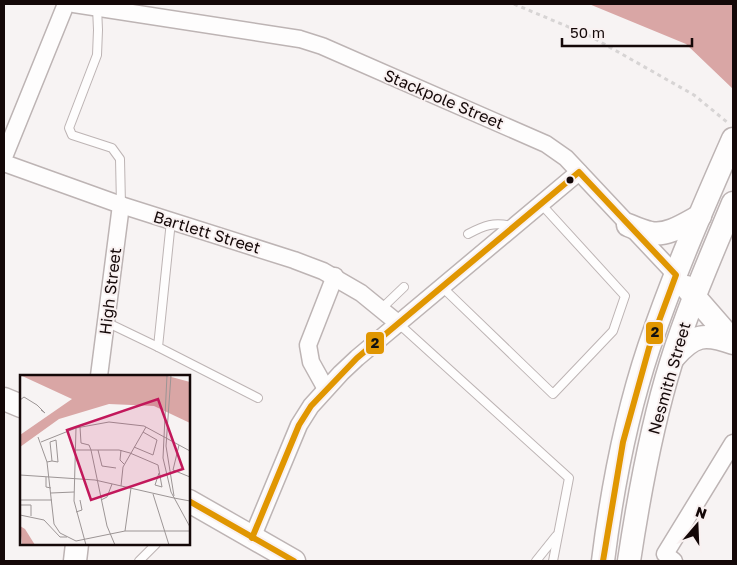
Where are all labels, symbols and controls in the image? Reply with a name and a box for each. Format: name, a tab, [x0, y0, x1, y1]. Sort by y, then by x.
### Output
scale bar	[562, 15, 692, 47]
text: 50 m	[570, 23, 605, 41]
street label: Stackpole Street	[381, 65, 507, 133]
unlabelled marker	[565, 175, 575, 185]
street label: Bartlett Street	[151, 206, 263, 258]
street label: High Street	[95, 246, 125, 336]
street label: Nesmith Street	[643, 320, 695, 436]
line badge: 2	[645, 321, 664, 345]
text: 2	[651, 323, 660, 340]
line badge: 2	[365, 331, 385, 355]
text: 2	[371, 334, 380, 351]
inset map	[20, 375, 190, 545]
north arrow	[672, 500, 722, 550]
text: N	[694, 502, 709, 522]

